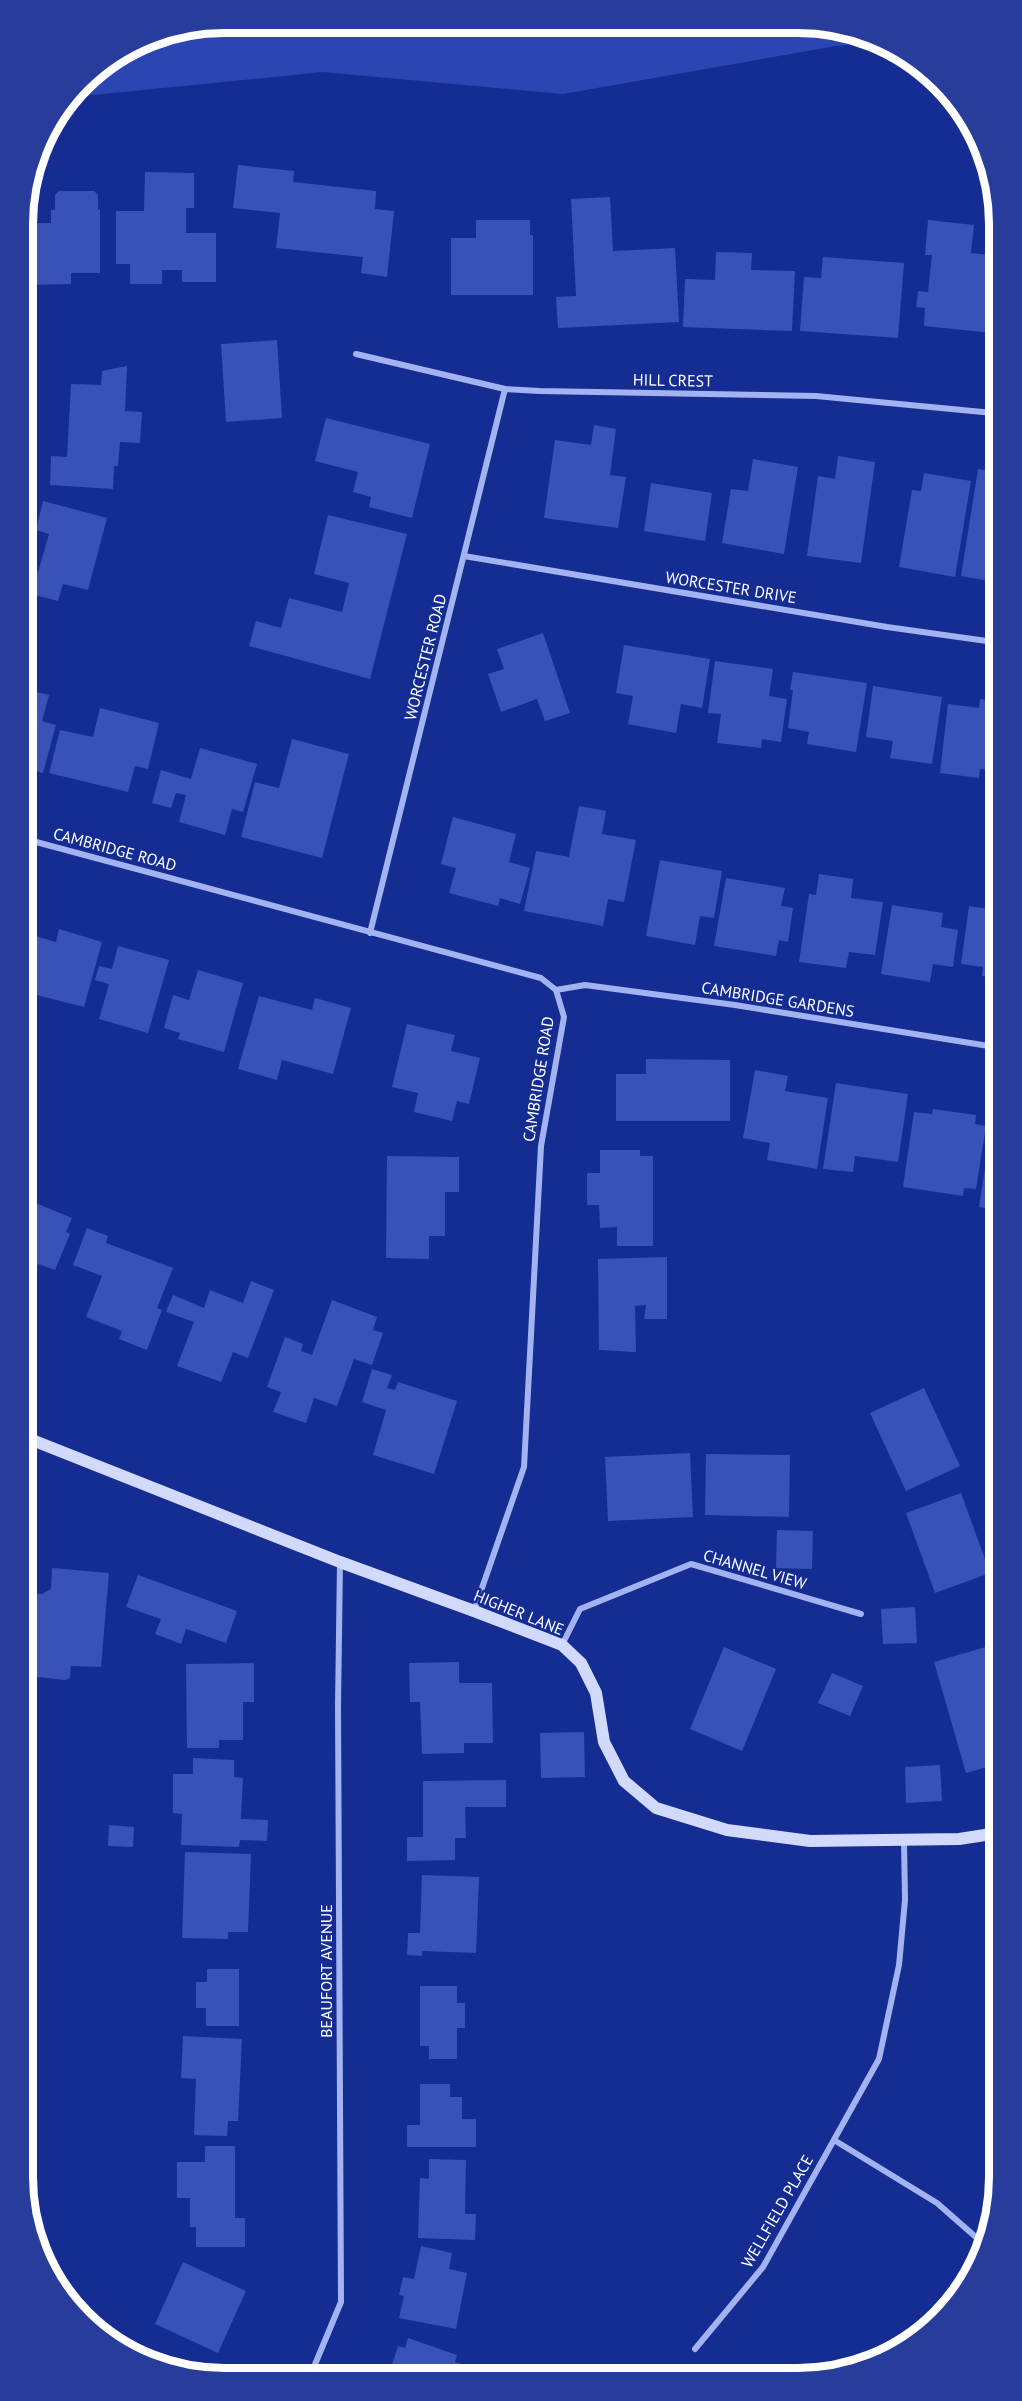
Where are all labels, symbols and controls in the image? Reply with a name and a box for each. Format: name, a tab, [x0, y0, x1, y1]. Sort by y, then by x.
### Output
street label: HILL CREST	[633, 369, 713, 391]
street label: WORCESTER DRIVE	[664, 567, 798, 607]
street label: WORCESTER ROAD	[400, 592, 450, 722]
street label: CAMBRIDGE ROAD	[51, 823, 179, 875]
street label: CAMBRIDGE GARDENS	[700, 977, 856, 1021]
street label: CAMBRIDGE ROAD	[518, 1015, 558, 1143]
street label: CHANNEL VIEW	[701, 1545, 810, 1593]
street label: HIGHER LANE	[471, 1585, 567, 1639]
street label: BEAUFORT AVENUE	[316, 1904, 336, 2038]
street label: WELLFIELD PLACE	[737, 2151, 817, 2271]

